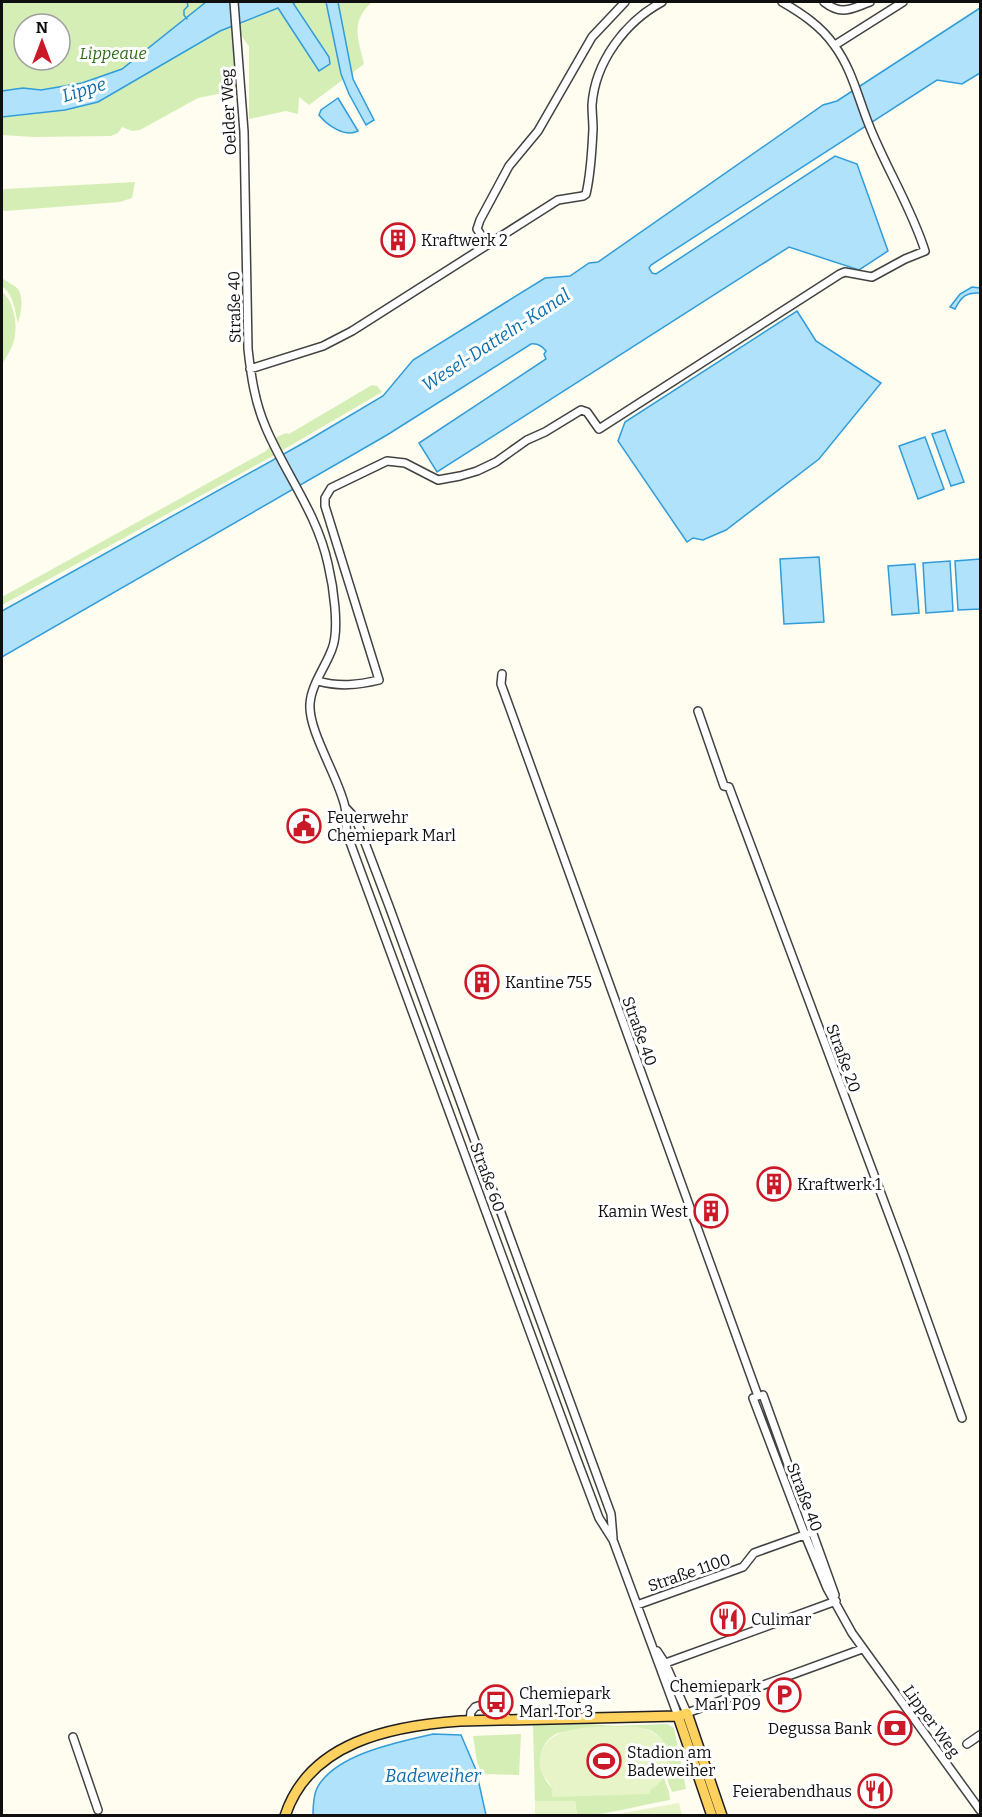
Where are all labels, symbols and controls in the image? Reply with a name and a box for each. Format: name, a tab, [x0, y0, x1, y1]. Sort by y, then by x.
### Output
north arrow	[12, 12, 72, 72]
text: N	[36, 18, 48, 37]
park label: Lippeaue	[80, 44, 146, 63]
street label: Oelder Weg	[217, 68, 240, 156]
water label: Lippe	[59, 73, 109, 107]
building icon: Kraftwerk 2	[380, 222, 416, 258]
place label: Kraftwerk 2	[421, 231, 508, 250]
street label: Straße 40	[224, 271, 245, 343]
water label: Wesel-Datteln-Kanal	[418, 284, 574, 396]
public building icon: Feuerwehr Chemiepark Marl	[286, 808, 322, 844]
place label: Feuerwehr Chemiepark Marl	[327, 808, 456, 845]
building icon: Kantine 755	[464, 964, 500, 1000]
place label: Kantine 755	[505, 973, 592, 992]
street label: Straße 40	[618, 994, 661, 1068]
street label: Straße 20	[822, 1021, 865, 1095]
street label: Straße 60	[466, 1140, 509, 1214]
building icon: Kraftwerk 1	[756, 1166, 792, 1202]
place label: Kraftwerk 1	[797, 1175, 882, 1194]
building icon: Kamin West	[693, 1193, 729, 1229]
place label: Kamin West	[598, 1202, 688, 1221]
street label: Straße 40	[783, 1460, 826, 1534]
street label: Straße 1100	[645, 1549, 733, 1595]
restaurant icon: Culimar	[710, 1601, 746, 1637]
place label: Culimar	[751, 1610, 811, 1629]
place label: Chemiepark Marl P09	[670, 1677, 761, 1714]
parking icon: Chemiepark Marl P09	[766, 1677, 802, 1713]
street label: Lipper Weg	[899, 1682, 964, 1761]
bus stop icon: Chemiepark Marl Tor 3	[478, 1684, 514, 1720]
place label: Chemiepark Marl Tor 3	[519, 1684, 610, 1721]
bank icon: Degussa Bank	[877, 1710, 913, 1746]
place label: Degussa Bank	[768, 1719, 872, 1738]
sports icon: Stadion am Badeweiher	[586, 1743, 622, 1779]
place label: Stadion am Badeweiher	[627, 1743, 715, 1780]
water label: Badeweiher	[385, 1765, 482, 1787]
restaurant icon: Feierabendhaus	[857, 1773, 893, 1809]
place label: Feierabendhaus	[732, 1782, 852, 1801]

